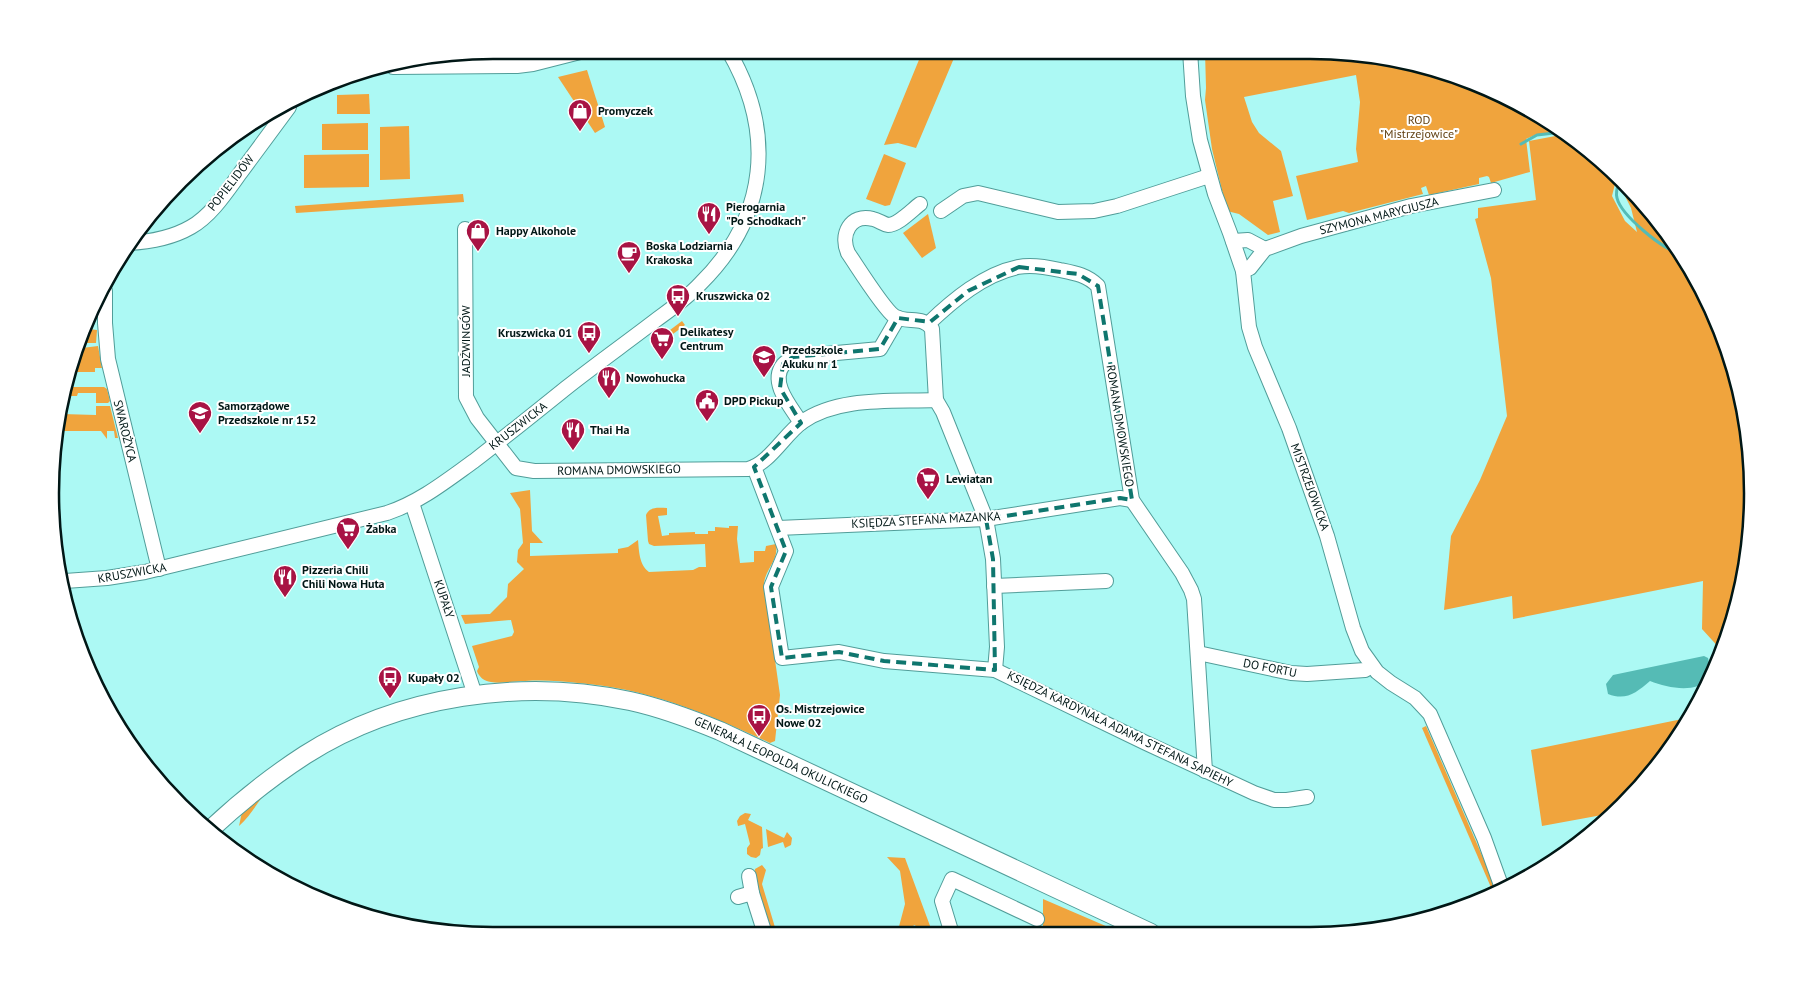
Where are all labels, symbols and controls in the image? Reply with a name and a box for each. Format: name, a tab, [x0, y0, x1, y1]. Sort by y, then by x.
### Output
shop icon: Promyczek	[567, 98, 593, 132]
place label: Promyczek	[598, 103, 653, 118]
park label: ROD "Mistrzejowice"	[1380, 112, 1458, 141]
street label: POPIELIDÓW	[204, 152, 257, 214]
street label: SZYMONA MARYCJUSZA	[1318, 194, 1440, 238]
place label: Pierogarnia "Po Schodkach"	[726, 199, 806, 228]
restaurant icon: Pierogarnia "Po Schodkach"	[696, 201, 722, 235]
shop icon: Happy Alkohole	[465, 218, 491, 252]
place label: Happy Alkohole	[496, 223, 576, 238]
place label: Boska Lodziarnia Krakoska	[646, 238, 733, 267]
cafe icon: Boska Lodziarnia Krakoska	[616, 240, 642, 274]
bus stop icon: Kruszwicka 02	[665, 283, 691, 317]
place label: Kruszwicka 02	[696, 288, 770, 303]
street label: JADŹWINGÓW	[458, 305, 473, 378]
bus stop icon: Kruszwicka 01	[576, 320, 602, 354]
place label: Delikatesy Centrum	[680, 324, 734, 353]
place label: Kruszwicka 01	[498, 325, 572, 340]
supermarket icon: Delikatesy Centrum	[649, 326, 675, 360]
place label: Przedszkole Akuku nr 1	[782, 342, 843, 371]
school or university icon: Przedszkole Akuku nr 1	[751, 344, 777, 378]
street label: ROMANA DMOWSKIEGO	[1103, 364, 1138, 488]
restaurant icon: Nowohucka	[596, 365, 622, 399]
place label: Nowohucka	[626, 370, 685, 385]
public building icon: DPD Pickup	[694, 388, 720, 422]
place label: DPD Pickup	[724, 393, 784, 408]
street label: SWAROŻYCA	[111, 398, 140, 464]
place label: Samorządowe Przedszkole nr 152	[218, 398, 316, 427]
street label: KRUSZWICKA	[486, 398, 550, 453]
school or university icon: Samorządowe Przedszkole nr 152	[187, 400, 213, 434]
restaurant icon: Thai Ha	[560, 417, 586, 451]
place label: Thai Ha	[590, 422, 629, 437]
street label: MISTRZEJOWICKA	[1288, 441, 1333, 532]
street label: ROMANA DMOWSKIEGO	[557, 461, 681, 478]
supermarket icon: Lewiatan	[915, 466, 941, 500]
place label: Lewiatan	[946, 471, 992, 486]
street label: KSIĘDZA STEFANA MAZANKA	[851, 508, 1001, 531]
supermarket icon: Żabka	[335, 516, 361, 550]
place label: Żabka	[366, 521, 397, 536]
street label: KRUSZWICKA	[96, 559, 167, 586]
place label: Pizzeria Chili Chili Nowa Huta	[302, 562, 385, 591]
restaurant icon: Pizzeria Chili Chili Nowa Huta	[272, 564, 298, 598]
street label: KUPAŁY	[431, 578, 458, 620]
street label: DO FORTU	[1242, 655, 1298, 680]
bus stop icon: Kupały 02	[377, 665, 403, 699]
street label: KSIĘDZA KARDYNAŁA ADAMA STEFANA SAPIEHY	[1005, 667, 1236, 790]
place label: Kupały 02	[408, 670, 460, 685]
place label: Os. Mistrzejowice Nowe 02	[776, 701, 865, 730]
bus stop icon: Os. Mistrzejowice Nowe 02	[746, 703, 772, 737]
street label: GENERAŁA LEOPOLDA OKULICKIEGO	[692, 713, 870, 806]

